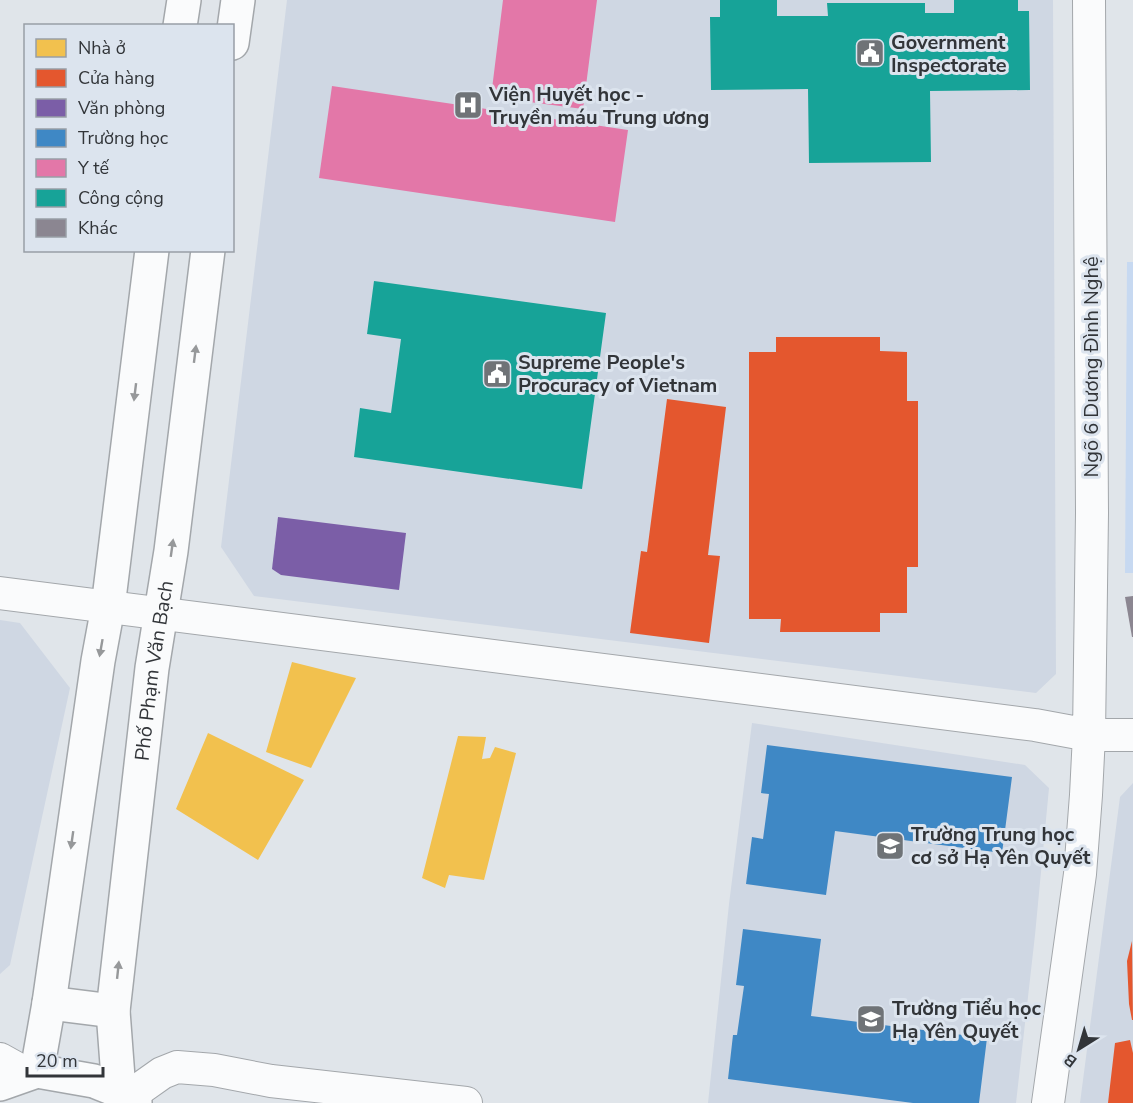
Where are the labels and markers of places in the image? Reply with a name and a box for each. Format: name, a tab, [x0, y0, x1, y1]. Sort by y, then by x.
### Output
place label: Government Inspectorate	[891, 29, 1007, 79]
public building icon: Government Inspectorate	[854, 37, 886, 69]
place label: Viện Huyết học - Truyền máu Trung ương	[488, 81, 709, 131]
hospital icon: Viện Huyết học - Truyền máu Trung ương	[452, 89, 484, 121]
place label: Supreme People's Procuracy of Vietnam	[518, 349, 717, 399]
public building icon: Supreme People's Procuracy of Vietnam	[481, 358, 513, 390]
place label: Trường Trung học cơ sở Hạ Yên Quyết	[911, 821, 1091, 871]
school or university icon: Trường Trung học cơ sở Hạ Yên Quyết	[874, 830, 906, 862]
place label: Trường Tiểu học Hạ Yên Quyết	[892, 995, 1042, 1045]
school or university icon: Trường Tiểu học Hạ Yên Quyết	[855, 1003, 887, 1035]

